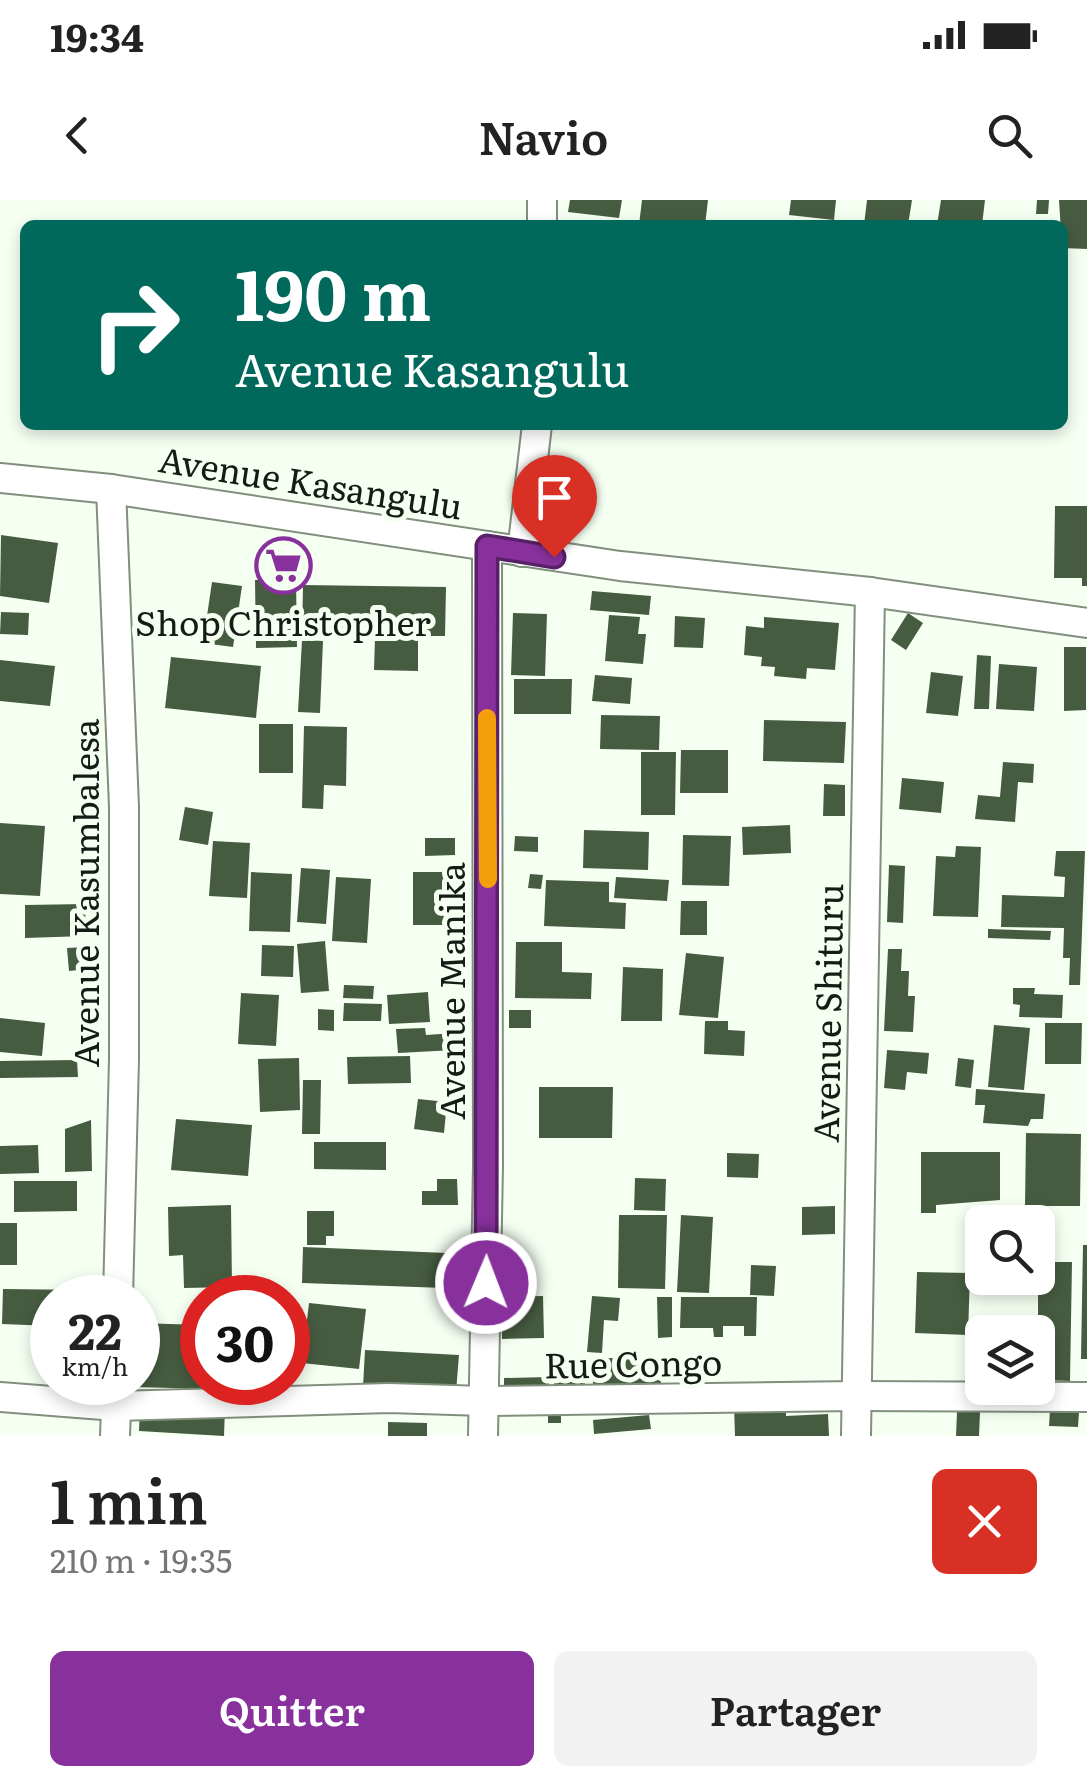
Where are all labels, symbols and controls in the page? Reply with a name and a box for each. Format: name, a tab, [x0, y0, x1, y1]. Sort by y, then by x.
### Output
text: 19:34	[50, 7, 144, 64]
text: Navio	[479, 102, 608, 169]
icon: back	[50, 108, 105, 163]
icon: search	[982, 108, 1037, 163]
text: 190 m	[235, 239, 431, 343]
icon: right	[70, 260, 200, 390]
text: Avenue Kasangulu	[235, 334, 630, 401]
street label: Avenue Kasangulu	[155, 431, 467, 531]
pin	[512, 455, 597, 558]
icon: arrive	[527, 470, 582, 525]
supermarket icon: Shop Christopher	[253, 535, 313, 595]
place label: Shop Christopher	[135, 595, 431, 647]
street label: Avenue Kasumbalesa	[58, 718, 110, 1067]
street label: Avenue Manika	[424, 862, 476, 1120]
street label: Avenue Shituru	[798, 883, 854, 1143]
map controls	[965, 1205, 1055, 1405]
button: search	[965, 1205, 1055, 1295]
position arrow	[434, 1231, 538, 1335]
speed limit sign: 30	[180, 1275, 310, 1405]
text: 22	[68, 1291, 122, 1365]
button: layers	[965, 1315, 1055, 1405]
street label: Rue Congo	[543, 1334, 723, 1390]
text: km/h	[62, 1347, 128, 1384]
text: 1 min	[50, 1453, 208, 1542]
button: close	[932, 1469, 1037, 1574]
text: 210 m · 19:35	[50, 1535, 232, 1583]
button: Quitter	[50, 1651, 534, 1766]
button: Partager	[554, 1651, 1037, 1766]

